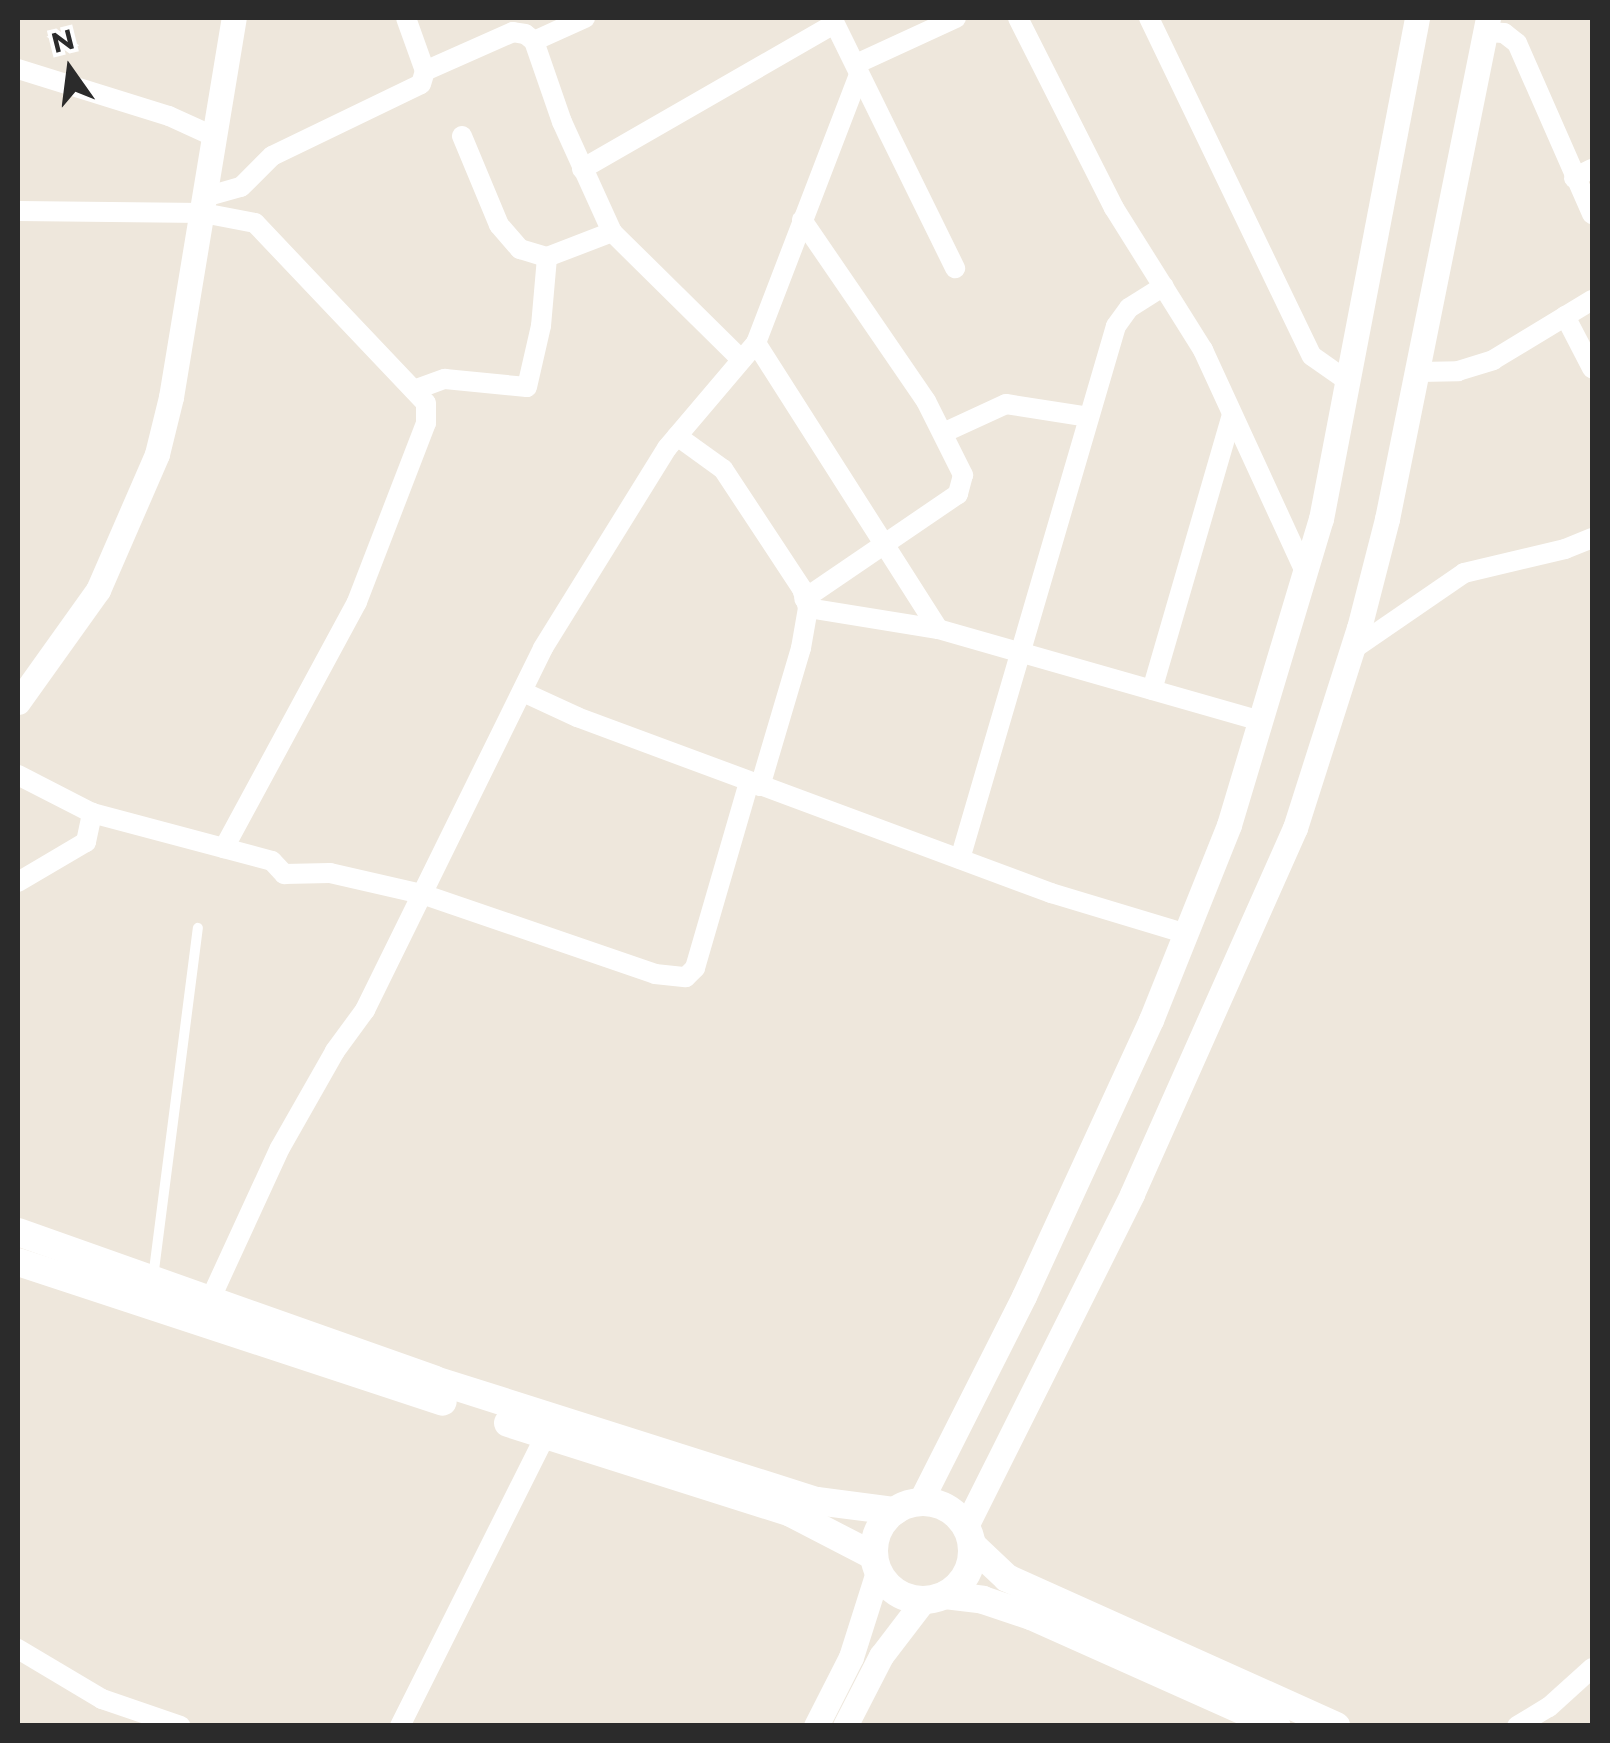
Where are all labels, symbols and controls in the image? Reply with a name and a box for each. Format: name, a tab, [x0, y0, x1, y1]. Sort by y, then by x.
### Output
north arrow	[20, 20, 120, 120]
text: N	[48, 22, 78, 60]

